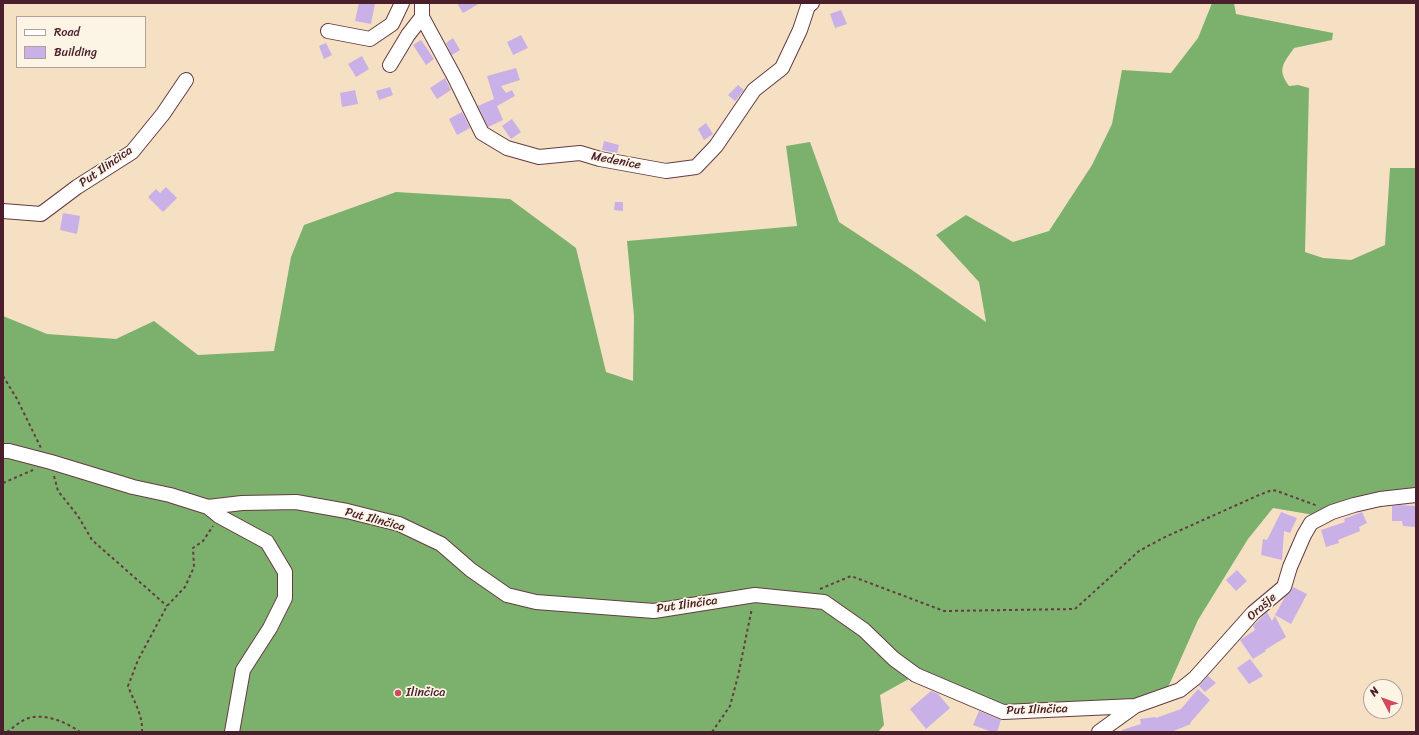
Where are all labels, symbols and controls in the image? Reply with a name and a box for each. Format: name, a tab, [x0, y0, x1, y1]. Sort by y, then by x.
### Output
legend	[16, 16, 146, 68]
text: Road	[54, 21, 80, 43]
text: Building	[54, 41, 97, 63]
street label: Put Ilinčica	[77, 144, 135, 190]
street label: Medenice	[590, 149, 642, 173]
street label: Put Ilinčica	[344, 505, 406, 535]
street label: Orašje	[1244, 590, 1280, 624]
street label: Put Ilinčica	[656, 594, 718, 616]
north arrow	[1363, 679, 1403, 719]
text: N	[1365, 682, 1384, 701]
place label: Ilinčica	[406, 686, 445, 700]
marker: Ilinčica	[393, 688, 403, 698]
street label: Put Ilinčica	[1006, 702, 1068, 718]

